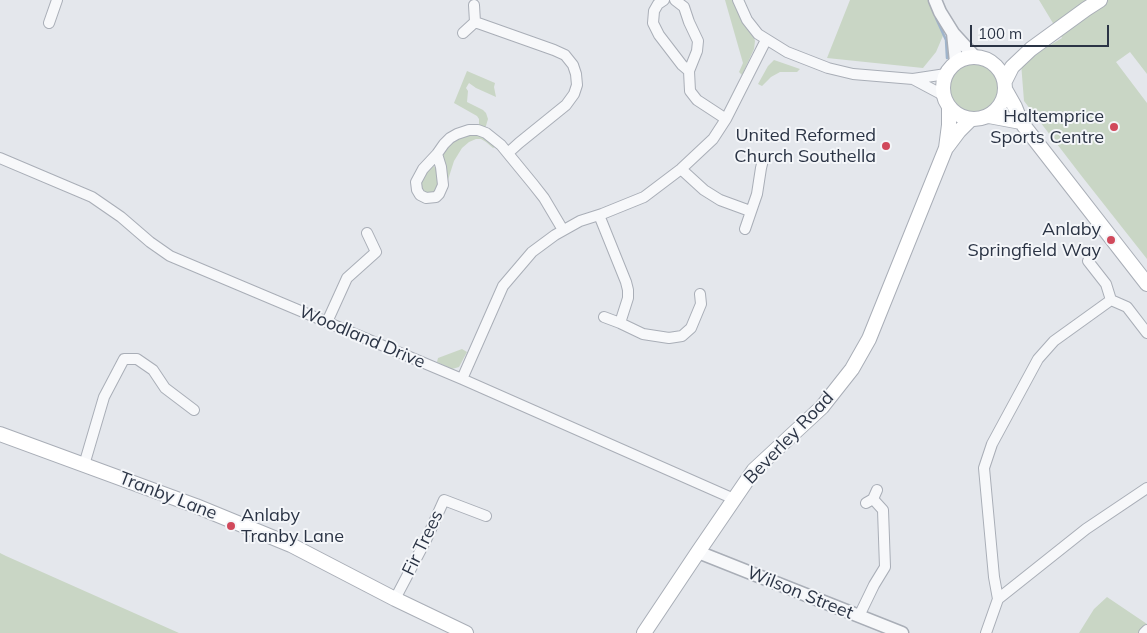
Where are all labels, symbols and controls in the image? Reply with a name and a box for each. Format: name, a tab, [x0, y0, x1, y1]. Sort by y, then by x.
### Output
scale bar	[972, 15, 1111, 47]
text: 100 m	[978, 24, 1022, 43]
place label: Haltemprice Sports Centre	[990, 106, 1104, 148]
marker: Haltemprice Sports Centre	[1108, 121, 1120, 133]
place label: United Reformed Church Southella	[734, 125, 876, 168]
marker: United Reformed Church Southella	[880, 140, 892, 152]
place label: Anlaby Springfield Way	[968, 219, 1101, 262]
marker: Anlaby Springfield Way	[1105, 234, 1117, 246]
street label: Woodland Drive	[296, 301, 428, 373]
street label: Beverley Road	[740, 387, 838, 489]
street label: Tranby Lane	[116, 467, 220, 525]
place label: Anlaby Tranby Lane	[241, 505, 344, 548]
street label: Fir Trees	[398, 507, 448, 579]
marker: Anlaby Tranby Lane	[225, 520, 237, 532]
street label: Wilson Street	[744, 562, 856, 624]

